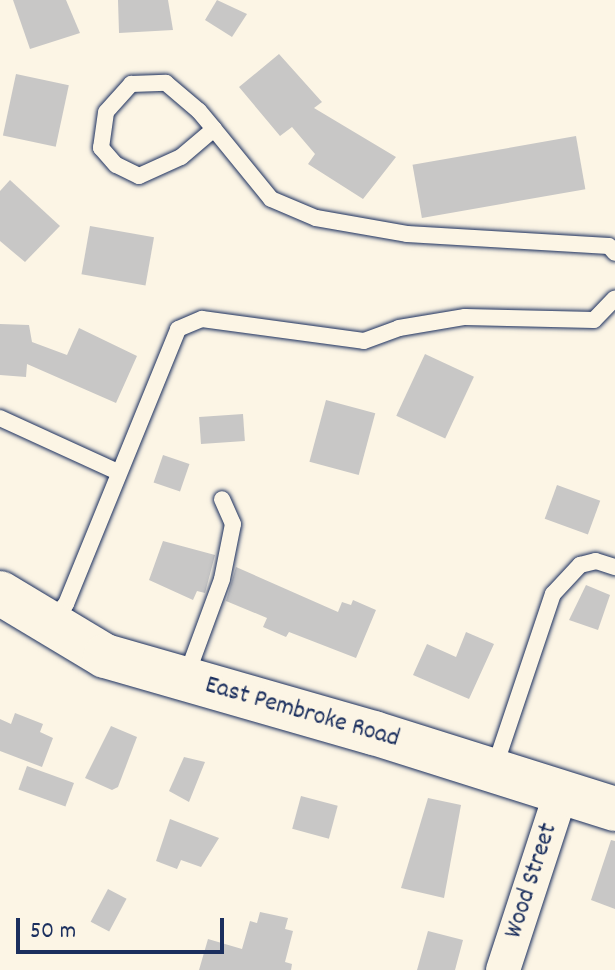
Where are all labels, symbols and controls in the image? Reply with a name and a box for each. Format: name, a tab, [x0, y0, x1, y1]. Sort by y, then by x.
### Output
street label: East Pembroke Road	[201, 670, 403, 756]
street label: Wood Street	[499, 819, 565, 943]
scale bar	[20, 902, 228, 952]
text: 50 m	[30, 915, 76, 949]

